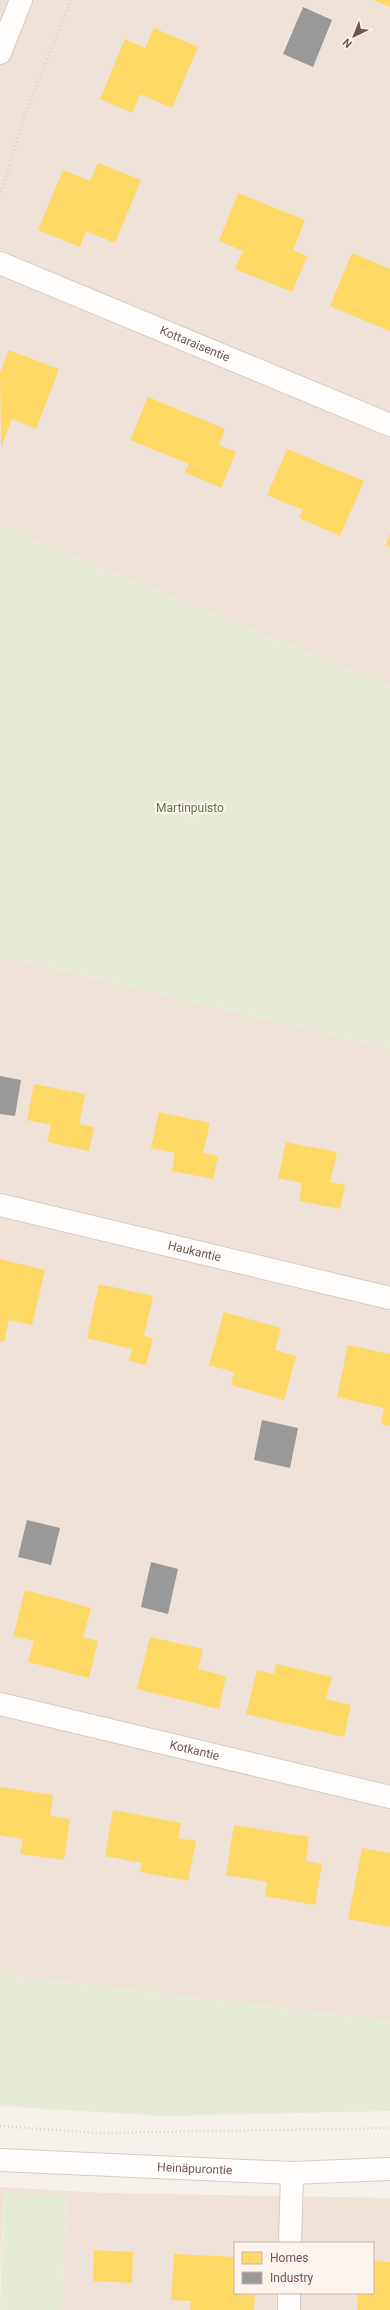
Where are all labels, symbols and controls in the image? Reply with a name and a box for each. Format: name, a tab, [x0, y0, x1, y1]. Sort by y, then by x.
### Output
north arrow	[334, 16, 374, 56]
text: N	[340, 35, 355, 50]
street label: Kottaraisentie	[158, 323, 232, 365]
park label: Martinpuisto	[156, 801, 224, 815]
street label: Haukantie	[167, 1238, 223, 1264]
street label: Kotkantie	[168, 1738, 221, 1763]
street label: Heinäpurontie	[157, 2160, 233, 2177]
legend	[234, 2242, 374, 2294]
text: Homes	[270, 2251, 308, 2265]
text: Industry	[270, 2271, 314, 2285]

